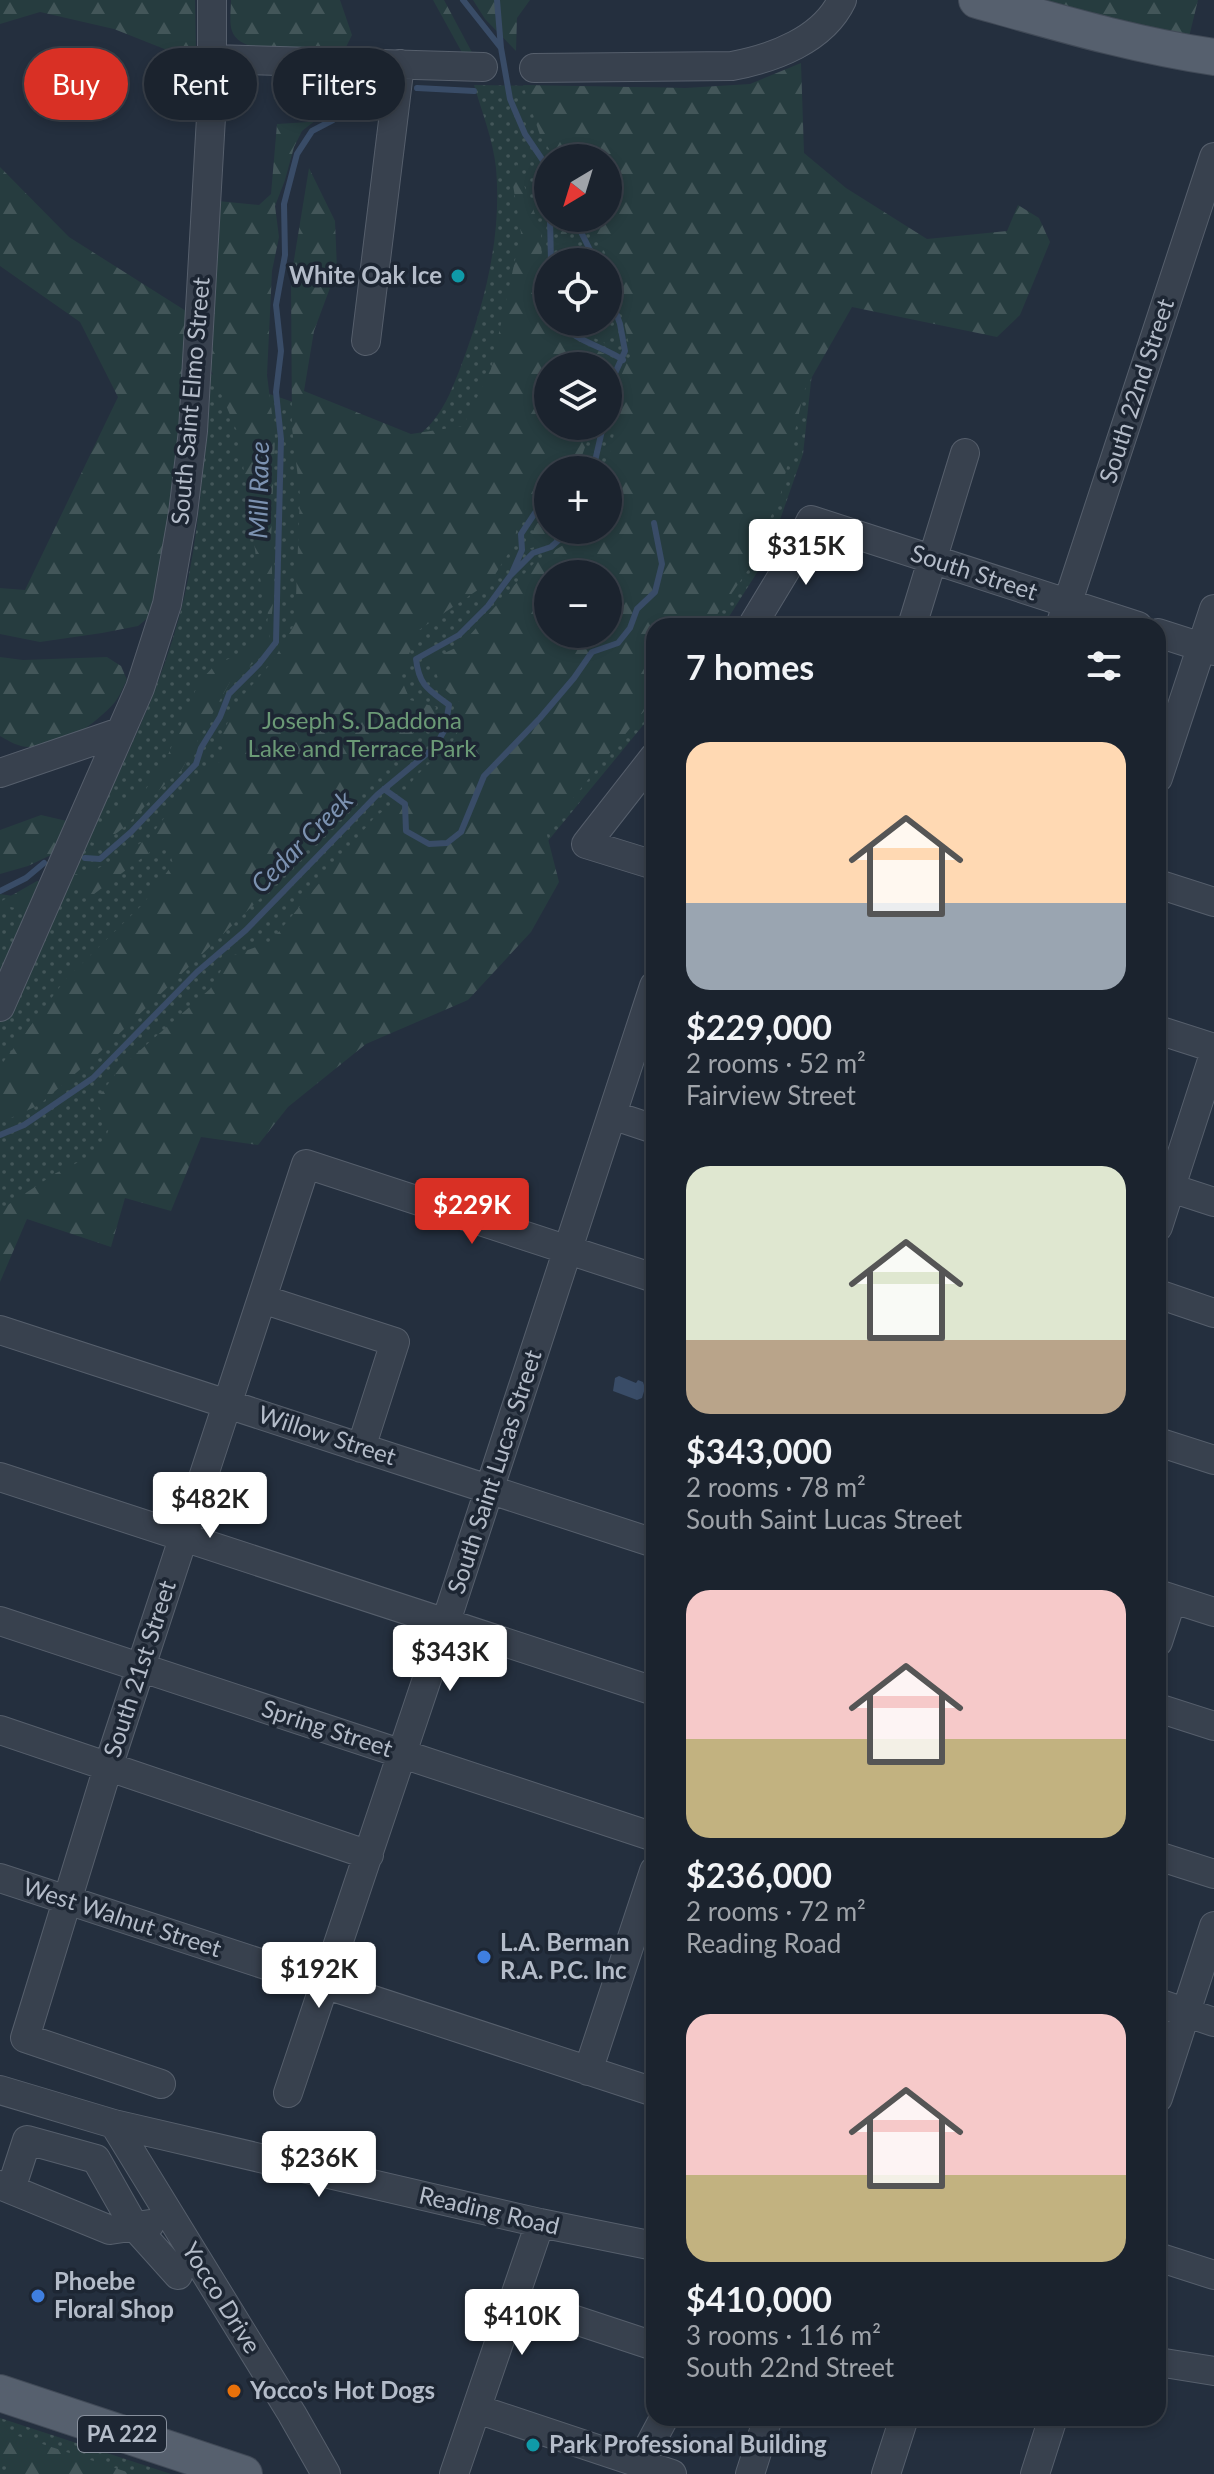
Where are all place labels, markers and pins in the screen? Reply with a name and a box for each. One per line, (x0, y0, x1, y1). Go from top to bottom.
place label: White Oak Ice (289, 260, 442, 289)
marker: White Oak Ice (449, 267, 467, 285)
pin: $315K (750, 519, 862, 587)
pin: $229K (416, 1178, 528, 1246)
pin: $482K (154, 1472, 266, 1540)
pin: $343K (394, 1625, 506, 1693)
place label: L.A. Berman R.A. P.C. Inc (500, 1927, 630, 1984)
pin: $192K (263, 1942, 375, 2010)
marker: L.A. Berman R.A. P.C. Inc (475, 1948, 493, 1966)
pin: $236K (263, 2131, 375, 2199)
place label: Phoebe Floral Shop (54, 2266, 174, 2323)
marker: Phoebe Floral Shop (29, 2287, 47, 2305)
pin: $410K (466, 2289, 578, 2357)
place label: Yocco's Hot Dogs (249, 2375, 435, 2404)
marker: Yocco's Hot Dogs (225, 2382, 243, 2400)
place label: Park Professional Building (549, 2429, 827, 2458)
marker: Park Professional Building (524, 2436, 542, 2454)

